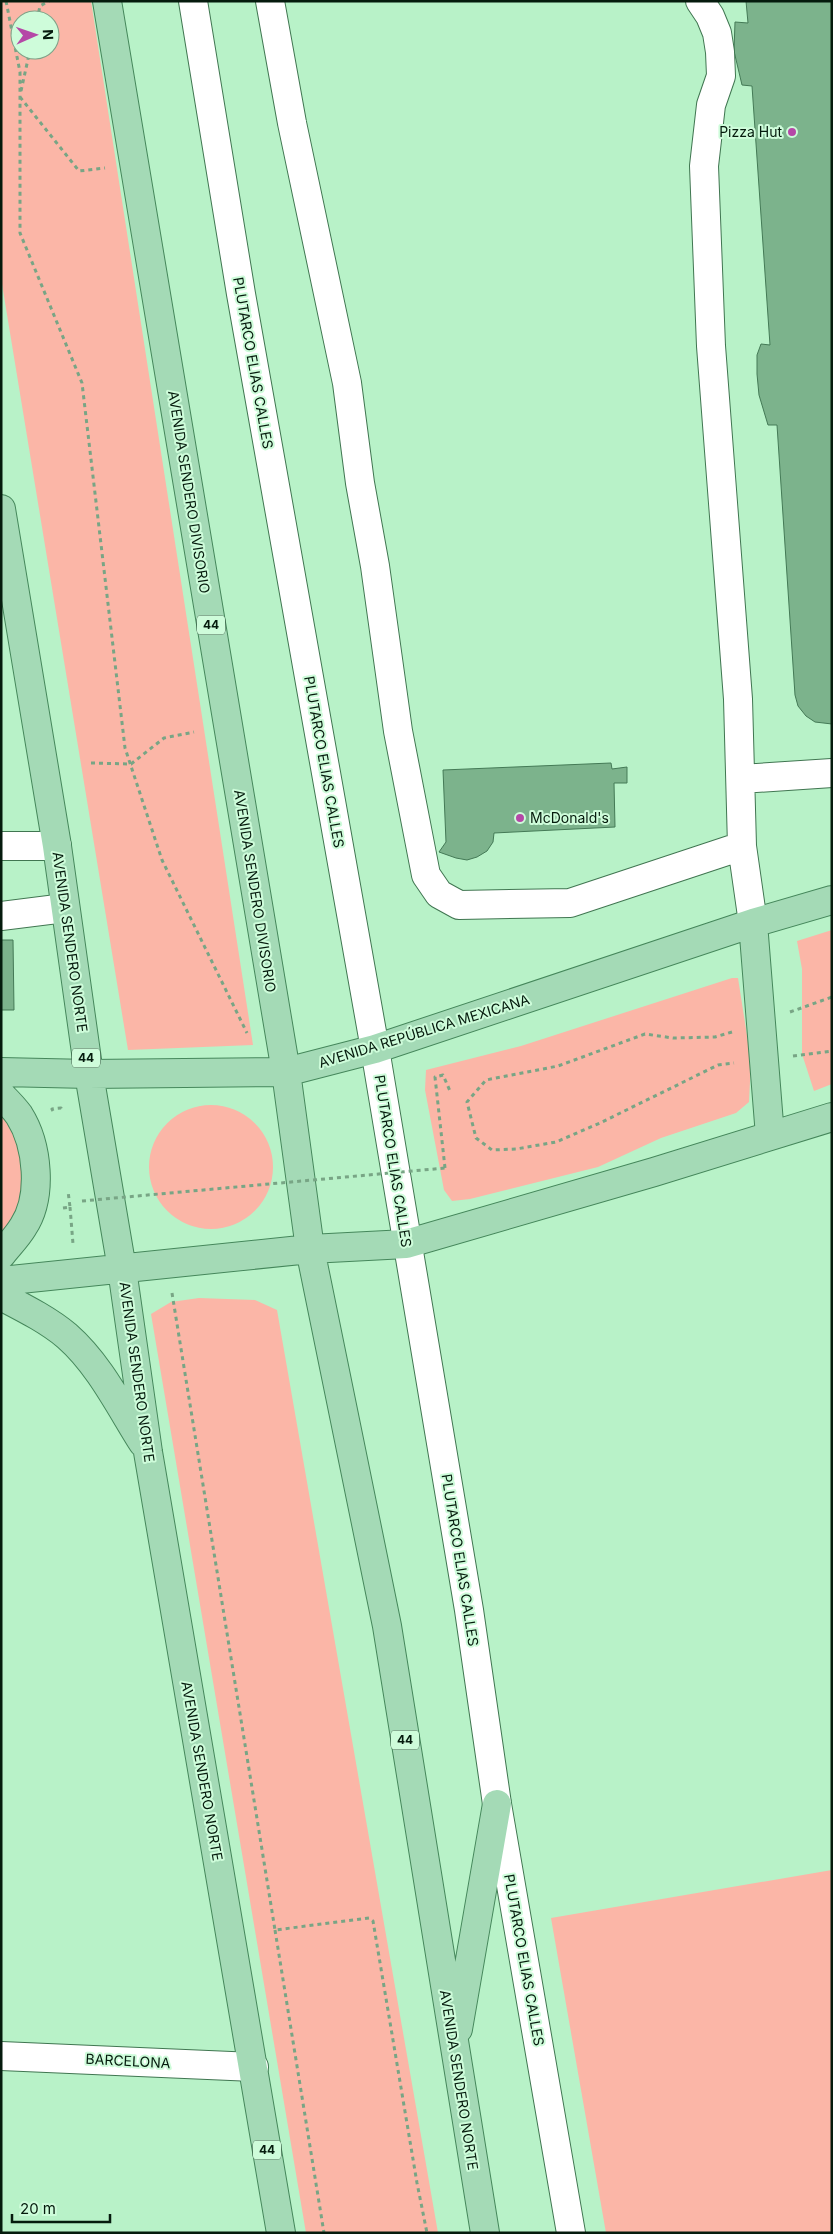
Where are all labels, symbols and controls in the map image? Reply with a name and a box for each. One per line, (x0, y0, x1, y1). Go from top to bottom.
north arrow (10, 10, 60, 60)
text: N (40, 29, 57, 40)
place label: Pizza Hut (719, 123, 782, 140)
marker: Pizza Hut (786, 126, 798, 138)
street label: PLUTARCO ELIAS CALLES (230, 276, 277, 450)
street label: AVENIDA SENDERO DIVISORIO (165, 389, 214, 594)
road number: 44 (197, 616, 225, 634)
street label: PLUTARCO ELIAS CALLES (301, 675, 348, 849)
street label: AVENIDA SENDERO DIVISORIO (231, 788, 280, 993)
place label: McDonald's (530, 809, 609, 826)
marker: McDonald's (514, 812, 526, 824)
street label: AVENIDA SENDERO NORTE (49, 851, 92, 1033)
street label: AVENIDA REPÚBLICA MEXICANA (316, 990, 532, 1071)
road number: 44 (72, 1048, 100, 1068)
street label: PLUTARCO ELIAS CALLES (371, 1074, 416, 1248)
street label: AVENIDA SENDERO NORTE (116, 1281, 159, 1463)
street label: PLUTARCO ELIAS CALLES (438, 1473, 483, 1647)
street label: AVENIDA SENDERO NORTE (178, 1680, 227, 1862)
road number: 44 (391, 1730, 419, 1750)
street label: PLUTARCO ELIAS CALLES (501, 1873, 548, 2047)
street label: AVENIDA SENDERO NORTE (437, 1989, 482, 2171)
street label: BARCELONA (85, 2050, 171, 2071)
road number: 44 (253, 2140, 281, 2160)
scale bar (12, 2192, 110, 2224)
text: 20 m (20, 2199, 56, 2218)

